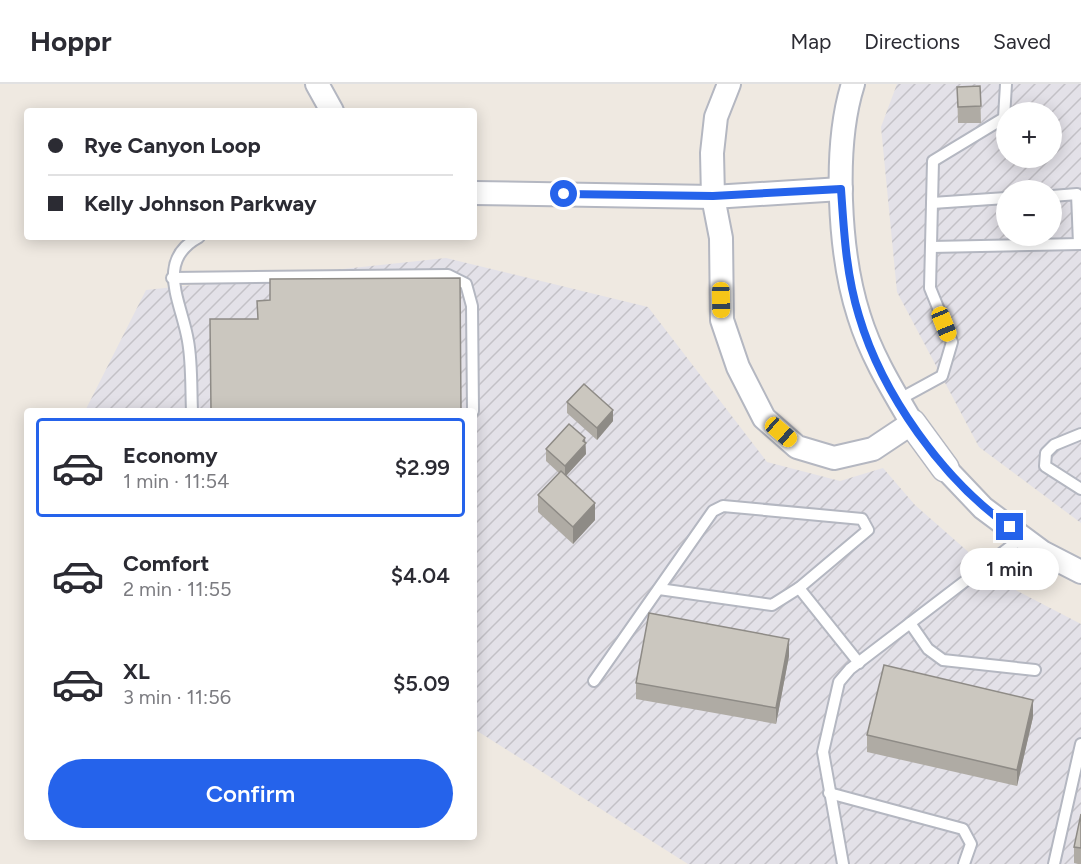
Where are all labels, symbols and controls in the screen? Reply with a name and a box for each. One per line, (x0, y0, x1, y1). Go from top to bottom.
text: Hoppr (30, 24, 112, 58)
text: Map (790, 29, 831, 54)
text: Directions (864, 29, 960, 54)
text: Saved (993, 29, 1051, 54)
map controls (996, 102, 1062, 246)
button: + (996, 102, 1062, 168)
text: Rye Canyon Loop (84, 132, 261, 159)
route start (550, 180, 577, 207)
button: − (996, 180, 1062, 246)
text: Kelly Johnson Parkway (84, 190, 317, 217)
car (712, 282, 730, 318)
car (929, 304, 959, 344)
car (762, 413, 800, 451)
icon: car (51, 441, 105, 495)
text: Economy (123, 442, 218, 469)
text: $2.99 (395, 454, 450, 481)
text: 1 min · 11:54 (123, 469, 229, 493)
route end (996, 513, 1023, 540)
callout: 1 min (960, 548, 1060, 590)
icon: car (51, 549, 105, 603)
text: Comfort (123, 550, 209, 577)
text: 1 min (986, 557, 1033, 581)
text: $4.04 (391, 562, 450, 589)
text: 2 min · 11:55 (123, 577, 231, 601)
icon: car (51, 657, 105, 711)
text: XL (123, 658, 150, 685)
text: $5.09 (393, 670, 450, 697)
text: 3 min · 11:56 (123, 685, 231, 709)
button: Confirm (48, 759, 453, 828)

